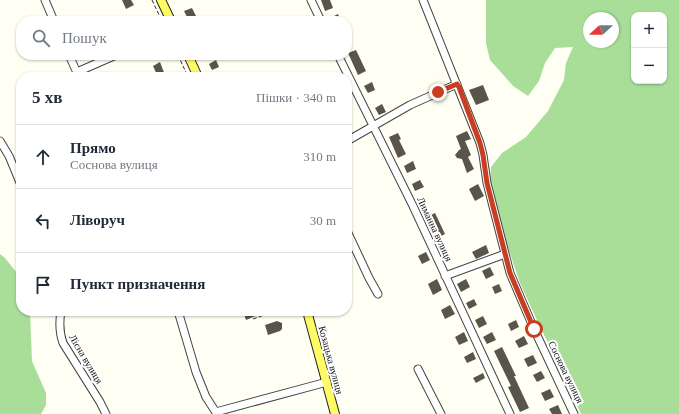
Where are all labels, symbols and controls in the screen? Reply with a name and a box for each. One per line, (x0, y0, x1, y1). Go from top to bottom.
north arrow (583, 12, 619, 48)
map controls (631, 12, 667, 84)
button: + (631, 12, 667, 48)
search box (16, 16, 352, 60)
icon: search (30, 27, 52, 49)
text: Пошук (62, 30, 107, 46)
button: − (631, 48, 667, 84)
route end (429, 83, 447, 101)
text: 5 хв (32, 88, 62, 107)
text: Пішки · 340 m (256, 90, 336, 105)
text: Прямо (70, 140, 116, 156)
icon: ahead (32, 146, 54, 168)
text: 310 m (303, 149, 336, 164)
text: Соснова вулиця (70, 157, 158, 172)
street label: Лиманна вулиця (415, 195, 455, 263)
icon: left (32, 210, 54, 232)
text: Ліворуч (70, 212, 125, 228)
text: 30 m (310, 213, 336, 228)
icon: arrive (32, 274, 54, 296)
text: Пункт призначення (70, 276, 205, 292)
route start (525, 320, 543, 338)
street label: Козацька вулиця (317, 325, 346, 396)
street label: Лісна вулиця (67, 332, 105, 386)
street label: Соснова вулиця (546, 339, 586, 405)

